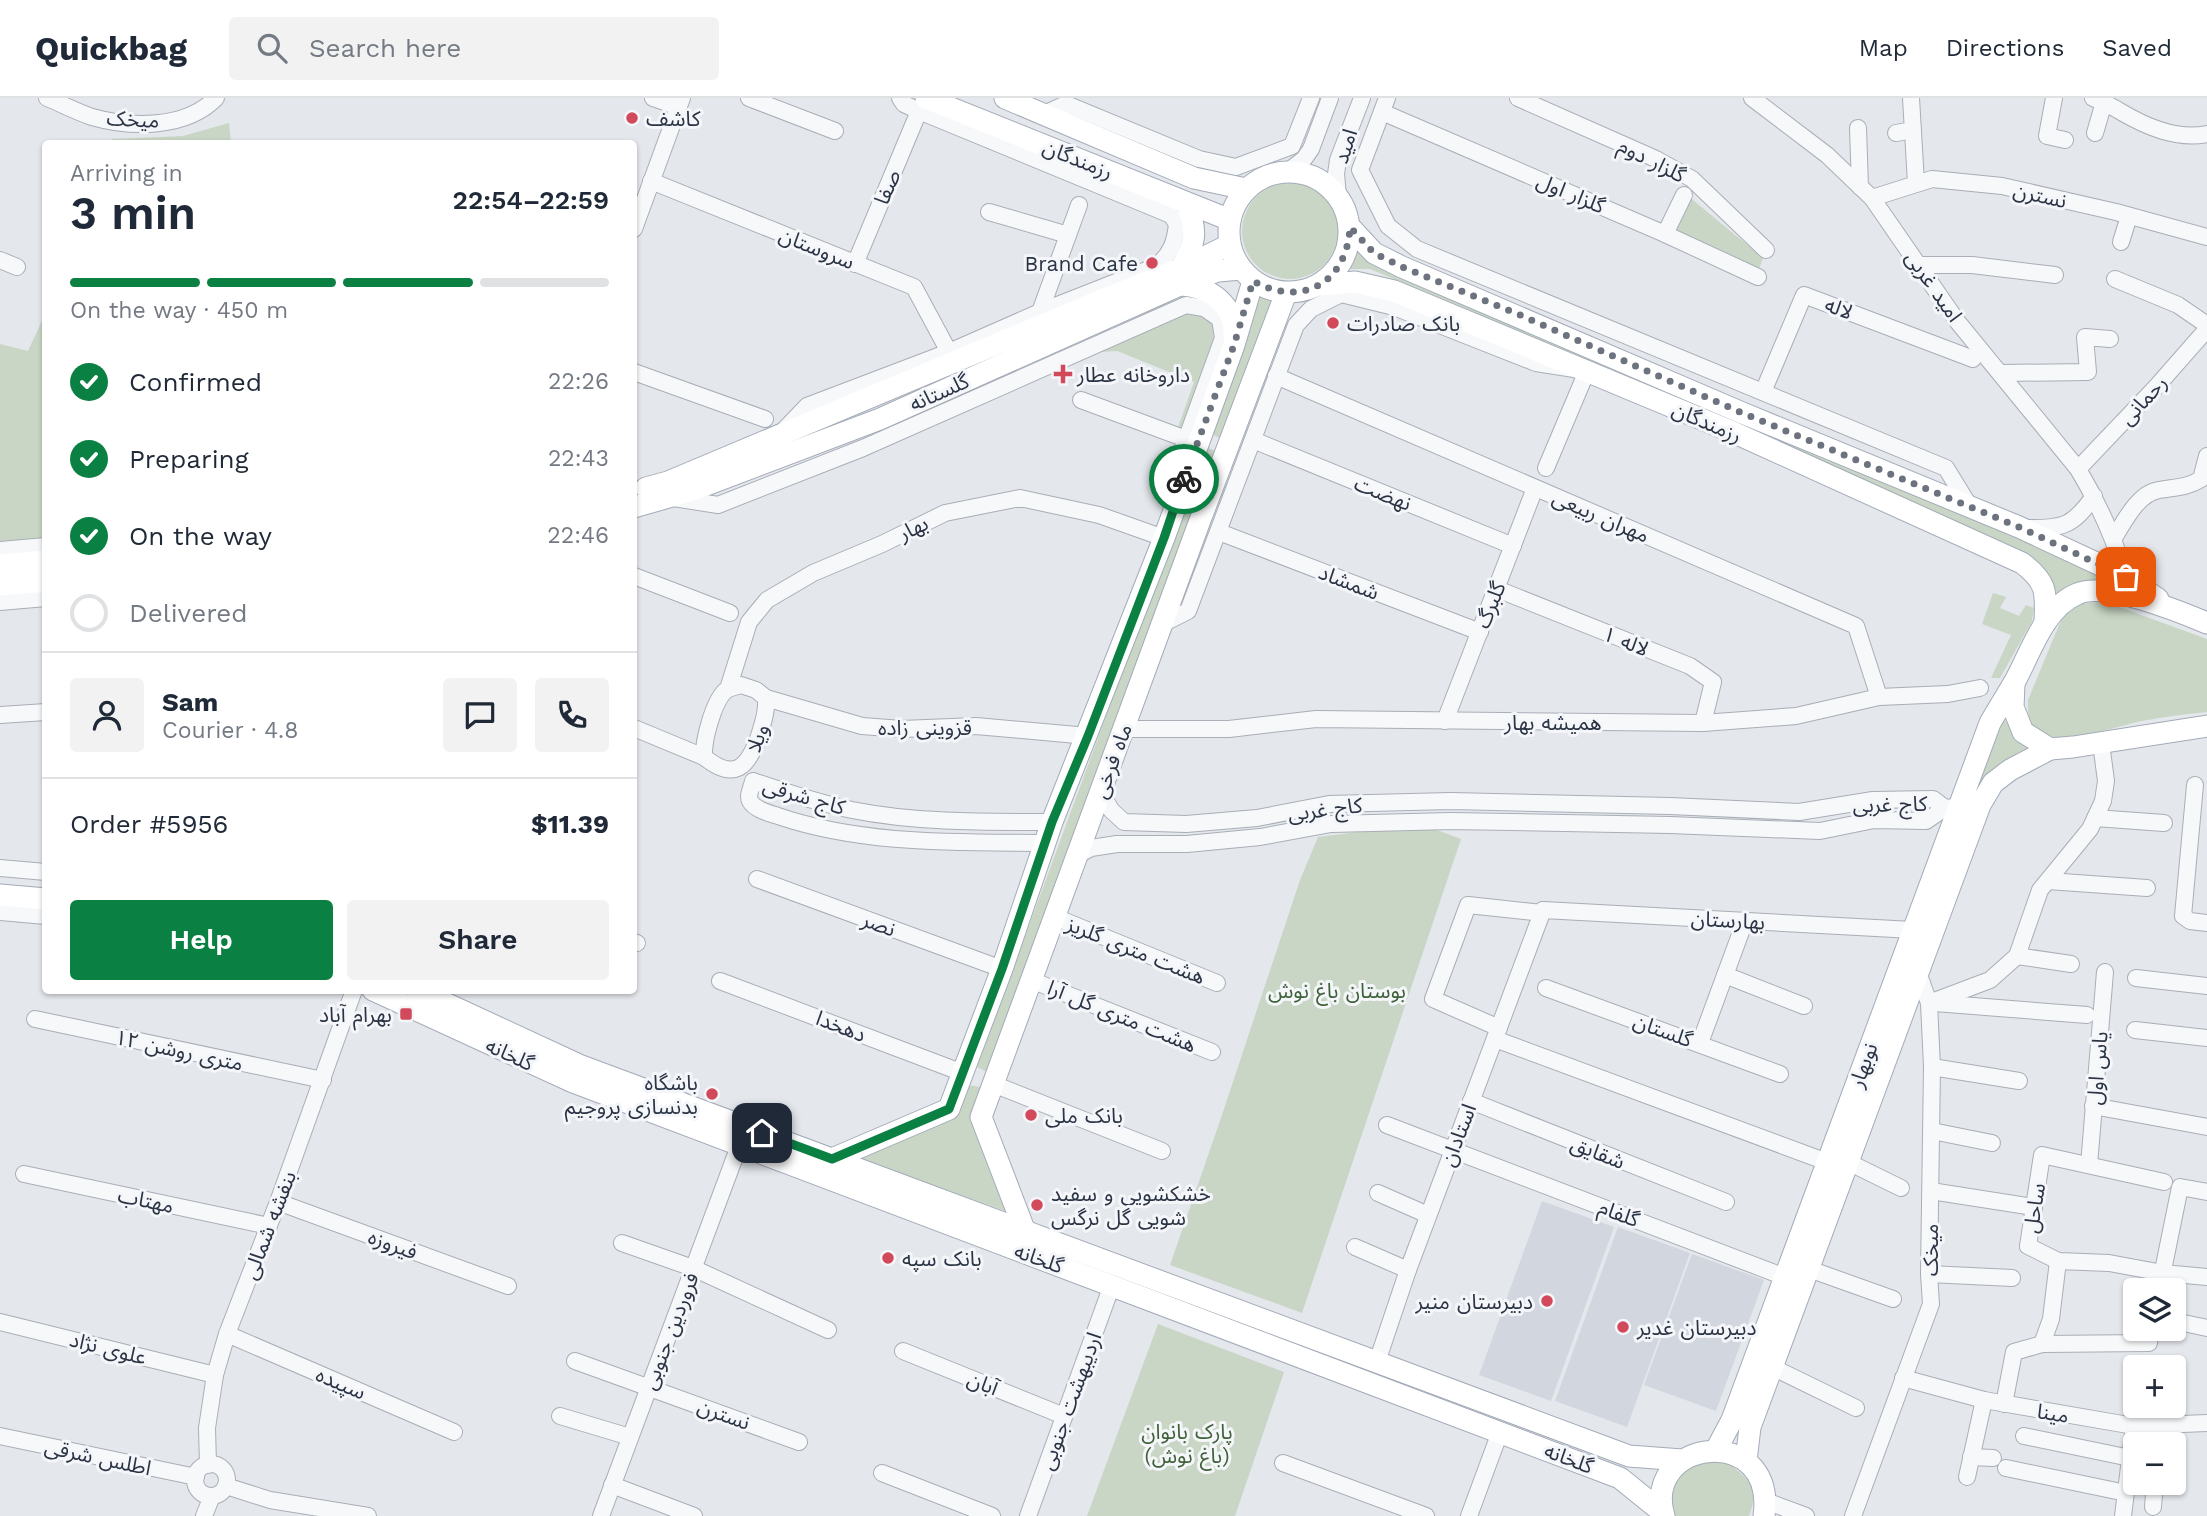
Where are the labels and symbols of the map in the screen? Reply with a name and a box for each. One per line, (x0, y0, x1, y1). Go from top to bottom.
street label: میخک (106, 105, 160, 133)
place label: کاشف (646, 106, 701, 131)
marker: کاشف (624, 110, 640, 126)
street label: امید (1328, 125, 1362, 167)
street label: گلزار دوم (1612, 132, 1690, 191)
street label: رزمندگان (1039, 134, 1117, 184)
street label: صفا (869, 166, 905, 208)
street label: گلزار اول (1533, 168, 1609, 219)
street label: نسترن (2011, 177, 2069, 213)
street label: سروستان (776, 222, 858, 274)
street label: امید غربی (1900, 245, 1968, 327)
place label: Brand Cafe (1025, 251, 1138, 276)
marker: Brand Cafe (1144, 255, 1160, 271)
street label: لاله (1822, 291, 1856, 325)
place label: بانک صادرات (1347, 311, 1460, 336)
marker: بانک صادرات (1325, 315, 1341, 331)
place label: داروخانه عطار (1076, 362, 1190, 387)
marker: داروخانه عطار (1055, 366, 1071, 382)
street label: گلستانه (905, 368, 973, 416)
street label: رحمانی (2114, 370, 2172, 430)
street label: رزمندگان (1668, 396, 1746, 448)
courier (1149, 444, 1219, 514)
street label: نهضت (1351, 470, 1415, 516)
street label: مهران ربیعی (1549, 484, 1653, 548)
street label: بهار (893, 510, 932, 546)
pin (2096, 547, 2156, 607)
street label: شمشاد (1315, 559, 1383, 605)
street label: گلبرگ (1469, 578, 1511, 632)
street label: لاله ۱ (1599, 621, 1653, 661)
street label: همیشه بهار (1503, 710, 1602, 735)
street label: قزوینی زاده (878, 715, 972, 740)
street label: ویلا (740, 720, 774, 756)
street label: ماه فرخی (1087, 720, 1137, 802)
street label: کاج شرقی (759, 772, 848, 823)
street label: کاج غربی (1852, 791, 1928, 820)
street label: کاج غربی (1286, 792, 1364, 829)
street label: نصر (858, 906, 899, 942)
street label: بهارستان (1690, 906, 1766, 934)
street label: هشت متری گلریز (1062, 910, 1209, 989)
street label: هشت متری گل آرا (1044, 975, 1200, 1057)
park label: بوستان باغ نوش (1268, 978, 1406, 1006)
place label: بهرام آباد (319, 1002, 392, 1031)
street label: دهخدا (812, 1005, 870, 1047)
marker: بهرام آباد (398, 1006, 414, 1022)
street label: گلستان (1630, 1008, 1696, 1052)
street label: ۱۲ متری روشن (113, 1024, 245, 1076)
street label: یاس اول (2081, 1030, 2113, 1106)
street label: گلخانه (482, 1032, 538, 1076)
street label: نوبهار (1843, 1039, 1883, 1092)
place label: باشگاه بدنسازی پروجیم (565, 1070, 698, 1122)
marker: باشگاه بدنسازی پروجیم (704, 1086, 720, 1102)
street label: استادان (1435, 1100, 1481, 1170)
pin (732, 1103, 792, 1163)
place label: بانک ملی (1045, 1103, 1123, 1128)
marker: بانک ملی (1023, 1107, 1039, 1123)
street label: شقایق (1567, 1130, 1629, 1175)
street label: بنفشه شمالی (237, 1167, 301, 1283)
place label: خشکشویی و سفید شویی گل نرگس (1051, 1181, 1211, 1230)
street label: ساحل (2018, 1181, 2050, 1235)
street label: مهتاب (116, 1182, 176, 1218)
street label: گلفام (1594, 1194, 1643, 1236)
marker: خشکشویی و سفید شویی گل نرگس (1029, 1197, 1045, 1213)
street label: فیروزه (365, 1224, 421, 1264)
street label: میخک (1918, 1224, 1943, 1276)
street label: گلخانه (1011, 1238, 1067, 1278)
place label: بانک سپه (902, 1246, 982, 1272)
marker: بانک سپه (880, 1250, 896, 1266)
street label: فروردین جنوبی (636, 1269, 704, 1393)
place label: دبیرستان منیر (1414, 1289, 1533, 1314)
marker: دبیرستان منیر (1539, 1293, 1555, 1309)
place label: دبیرستان غدیر (1636, 1315, 1756, 1340)
marker: دبیرستان غدیر (1615, 1319, 1631, 1335)
street label: علوی نژاد (67, 1326, 149, 1370)
street label: اردیبهشت جنوبی (1033, 1329, 1107, 1473)
street label: سپیده (312, 1361, 370, 1406)
street label: آبان (964, 1366, 1003, 1401)
street label: نسترن (694, 1393, 754, 1435)
street label: مینا (2035, 1398, 2071, 1428)
park label: پارک بانوان (باغ نوش) (1141, 1419, 1233, 1471)
street label: اطلس شرقی (42, 1434, 154, 1480)
street label: گلخانه (1541, 1437, 1597, 1479)

